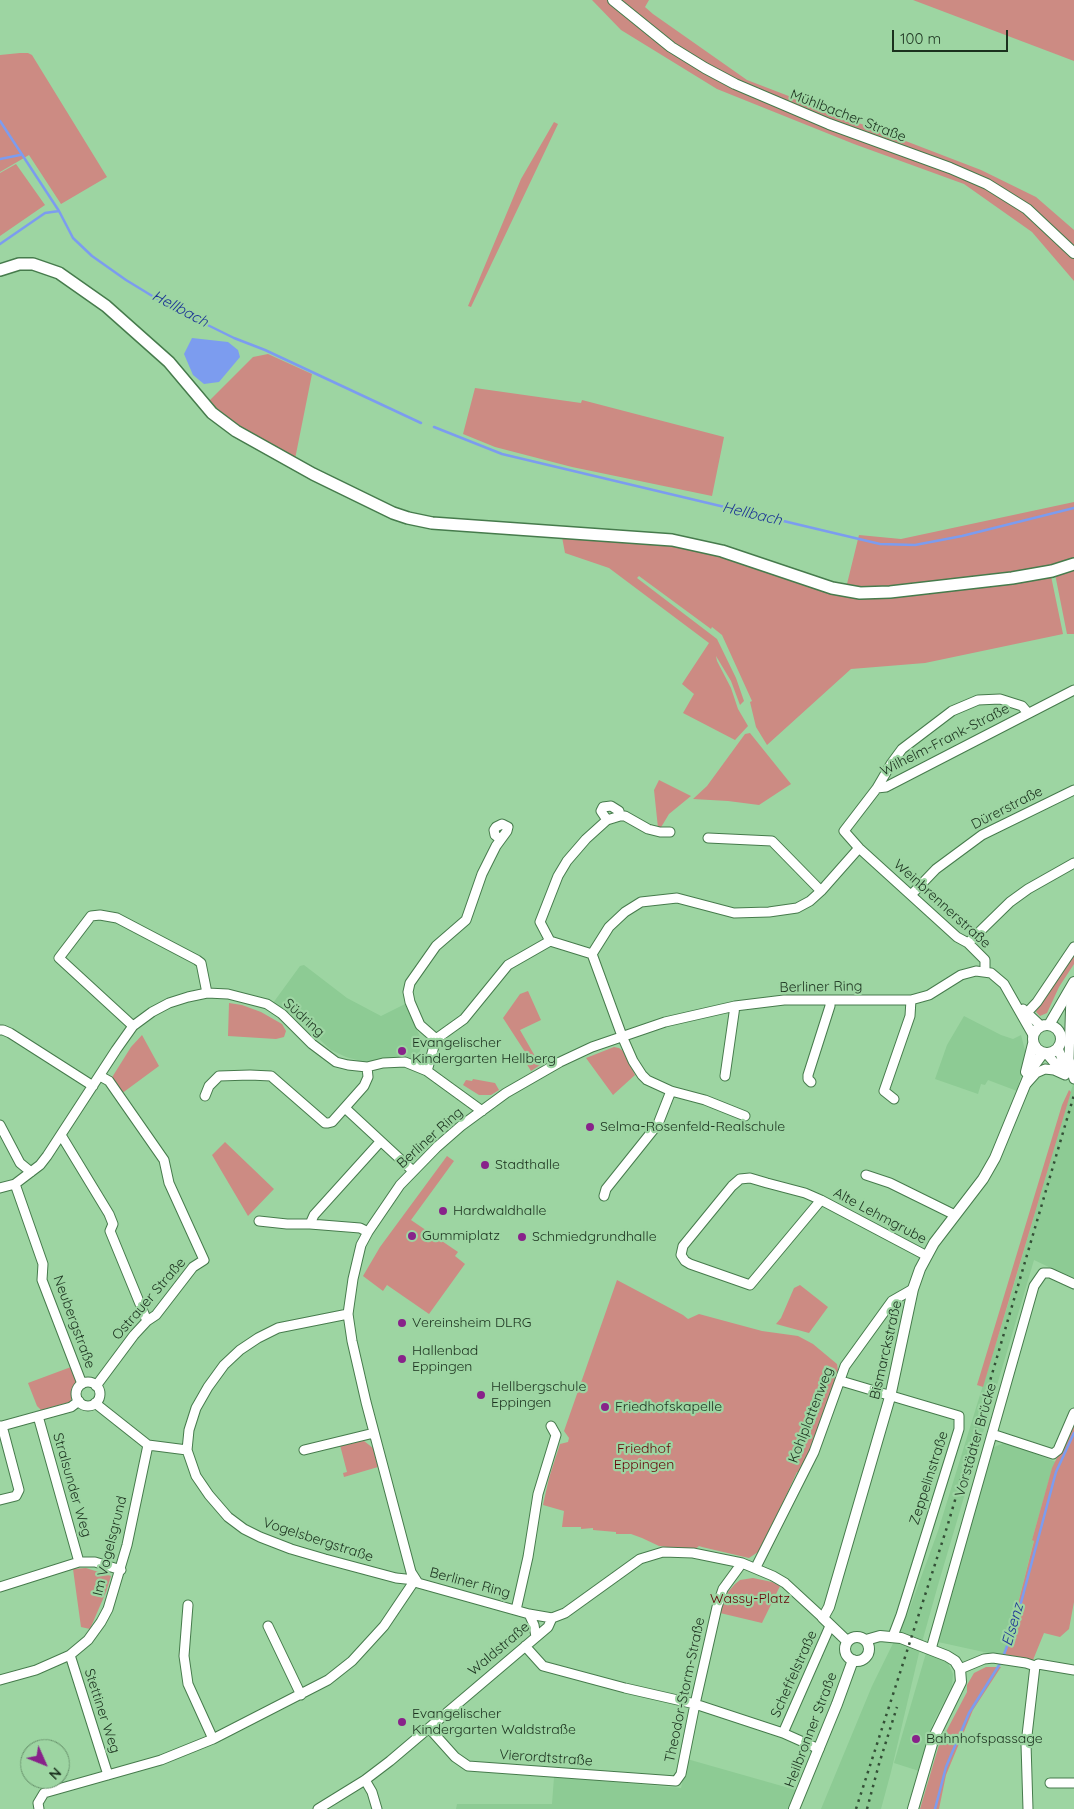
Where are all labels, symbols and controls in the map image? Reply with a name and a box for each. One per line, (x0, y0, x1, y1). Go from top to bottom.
scale bar (894, 20, 1010, 52)
text: 100 m (900, 29, 941, 48)
street label: Mühlbacher Straße (788, 86, 908, 146)
water label: Hellbach (149, 287, 211, 331)
water label: Hellbach (720, 498, 784, 530)
street label: Wilhelm-Frank-Straße (878, 700, 1012, 780)
street label: Dürerstraße (969, 783, 1045, 833)
street label: Weinbrennerstraße (890, 856, 994, 952)
street label: Berliner Ring (779, 978, 863, 996)
street label: Südring (280, 995, 328, 1041)
place label: Evangelischer Kindergarten Hellberg (412, 1035, 556, 1068)
marker: Evangelischer Kindergarten Hellberg (396, 1045, 408, 1057)
street label: Berliner Ring (394, 1104, 466, 1172)
place label: Selma-Rosenfeld-Realschule (600, 1119, 785, 1135)
marker: Selma-Rosenfeld-Realschule (584, 1121, 596, 1133)
place label: Stadthalle (495, 1157, 560, 1173)
marker: Stadthalle (479, 1159, 491, 1171)
street label: Alte Lehmgrube (830, 1184, 930, 1248)
place label: Hardwaldhalle (453, 1203, 546, 1219)
marker: Hardwaldhalle (437, 1205, 449, 1217)
place label: Gummiplatz (422, 1228, 500, 1244)
place label: Schmiedgrundhalle (532, 1229, 657, 1245)
marker: Gummiplatz (406, 1230, 418, 1242)
marker: Schmiedgrundhalle (516, 1231, 528, 1243)
street label: Ostrauer Straße (109, 1254, 189, 1344)
street label: Neubergstraße (49, 1273, 99, 1371)
street label: Bismarckstraße (866, 1299, 906, 1401)
place label: Vereinsheim DLRG (412, 1315, 531, 1331)
marker: Vereinsheim DLRG (396, 1317, 408, 1329)
place label: Hallenbad Eppingen (412, 1343, 478, 1375)
marker: Hallenbad Eppingen (396, 1353, 408, 1365)
street label: Kohlplattenweg (785, 1365, 837, 1465)
place label: Hellbergschule Eppingen (491, 1379, 586, 1411)
street label: Vorstädter Brücke (952, 1381, 1000, 1499)
marker: Hellbergschule Eppingen (475, 1389, 487, 1401)
place label: Friedhofskapelle (615, 1399, 722, 1415)
marker: Friedhofskapelle (599, 1401, 611, 1413)
street label: Zeppelinstraße (906, 1429, 952, 1527)
street label: Stralsunder Weg (49, 1431, 95, 1539)
park label: Friedhof Eppingen (614, 1441, 674, 1474)
street label: Im Vogelsgrund (89, 1494, 131, 1598)
street label: Vogelsbergstraße (261, 1514, 375, 1566)
street label: Berliner Ring (428, 1564, 512, 1602)
park label: Wassy-Platz (710, 1591, 790, 1607)
water label: Elsenz (998, 1602, 1028, 1648)
street label: Theodor-Storm-Straße (661, 1616, 709, 1764)
street label: Waldstraße (465, 1619, 533, 1679)
street label: Scheffelstraße (767, 1628, 821, 1720)
street label: Stettiner Weg (80, 1667, 124, 1755)
street label: Heilbronner Straße (781, 1670, 841, 1790)
place label: Evangelischer Kindergarten Waldstraße (412, 1706, 576, 1738)
marker: Evangelischer Kindergarten Waldstraße (396, 1716, 408, 1728)
place label: Bahnhofspassage (926, 1731, 1043, 1747)
marker: Bahnhofspassage (910, 1733, 922, 1745)
north arrow (20, 1739, 70, 1789)
street label: Vierordtstraße (499, 1746, 593, 1770)
text: N (45, 1764, 65, 1784)

